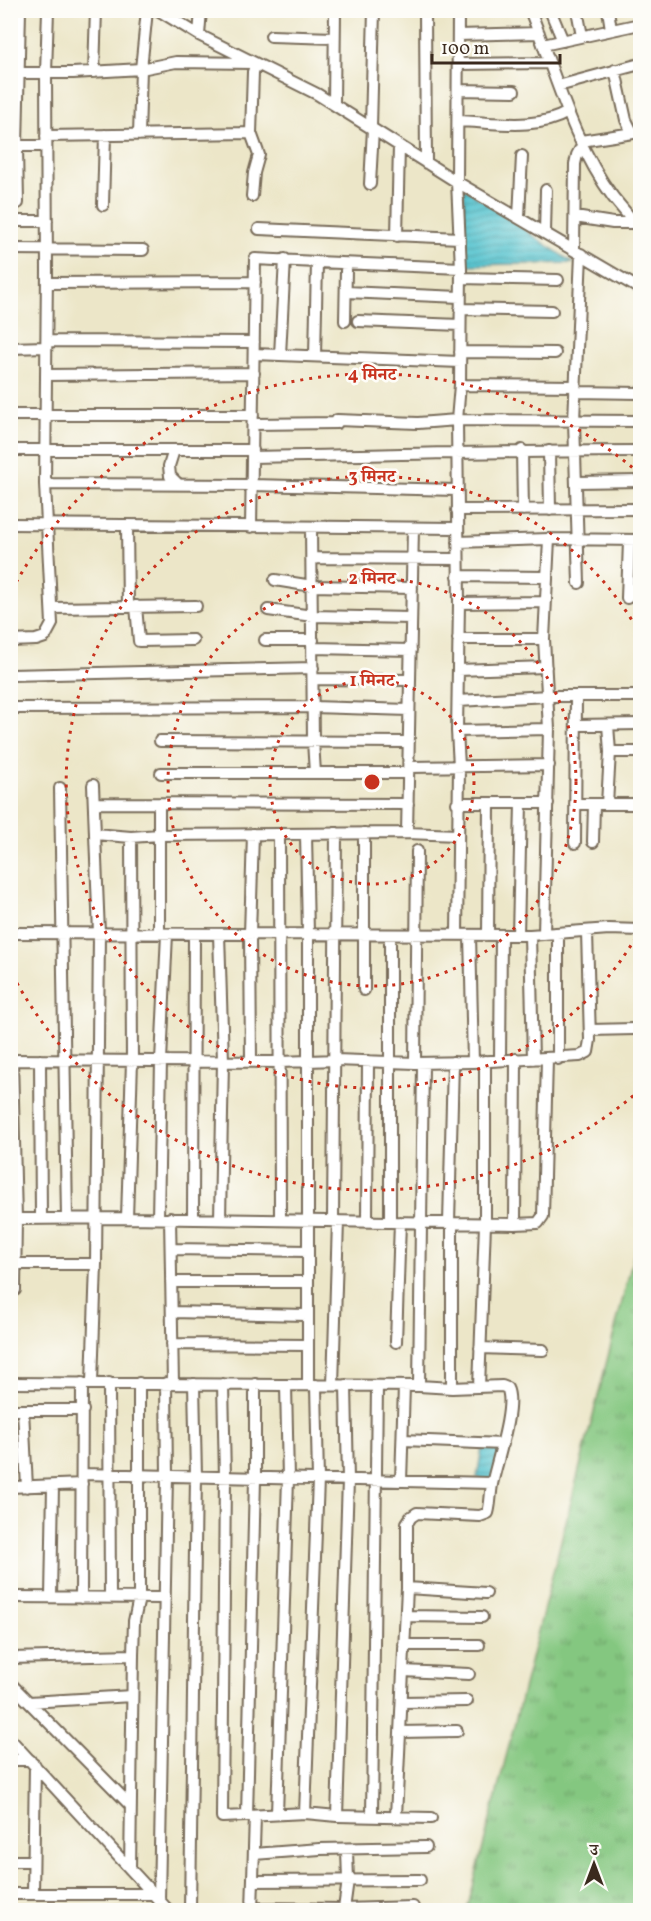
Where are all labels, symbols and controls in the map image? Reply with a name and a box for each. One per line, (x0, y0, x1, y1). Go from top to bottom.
scale bar (432, 27, 560, 65)
text: 100 m (441, 37, 490, 62)
text: 4 मिनट (348, 363, 398, 388)
text: 3 मिनट (349, 465, 397, 490)
text: 2 मिनट (348, 567, 397, 592)
text: 1 मिनट (350, 669, 396, 694)
centre of rings (362, 772, 382, 792)
north arrow (564, 1834, 624, 1894)
text: उ (589, 1840, 600, 1862)

